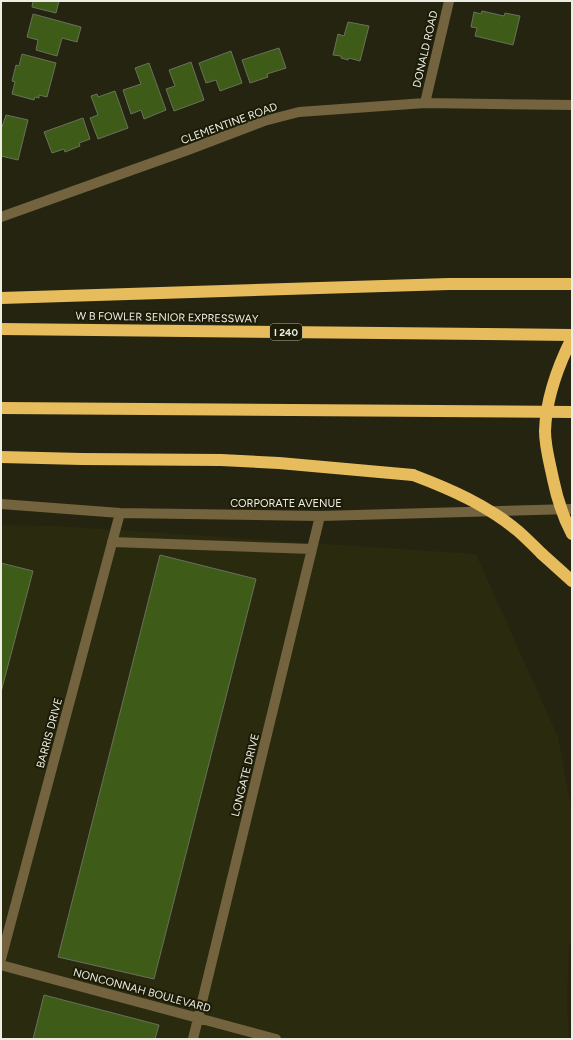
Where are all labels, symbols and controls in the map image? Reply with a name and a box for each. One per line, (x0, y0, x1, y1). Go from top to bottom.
street label: DONALD ROAD (410, 9, 441, 89)
street label: CLEMENTINE ROAD (179, 100, 280, 147)
street label: W B FOWLER SENIOR EXPRESSWAY (75, 309, 259, 326)
road number: I 240 (270, 324, 302, 340)
street label: CORPORATE AVENUE (230, 497, 342, 510)
street label: BARRIS DRIVE (34, 697, 65, 770)
street label: LONGATE DRIVE (229, 732, 262, 818)
street label: NONCONNAH BOULEVARD (72, 966, 212, 1015)

